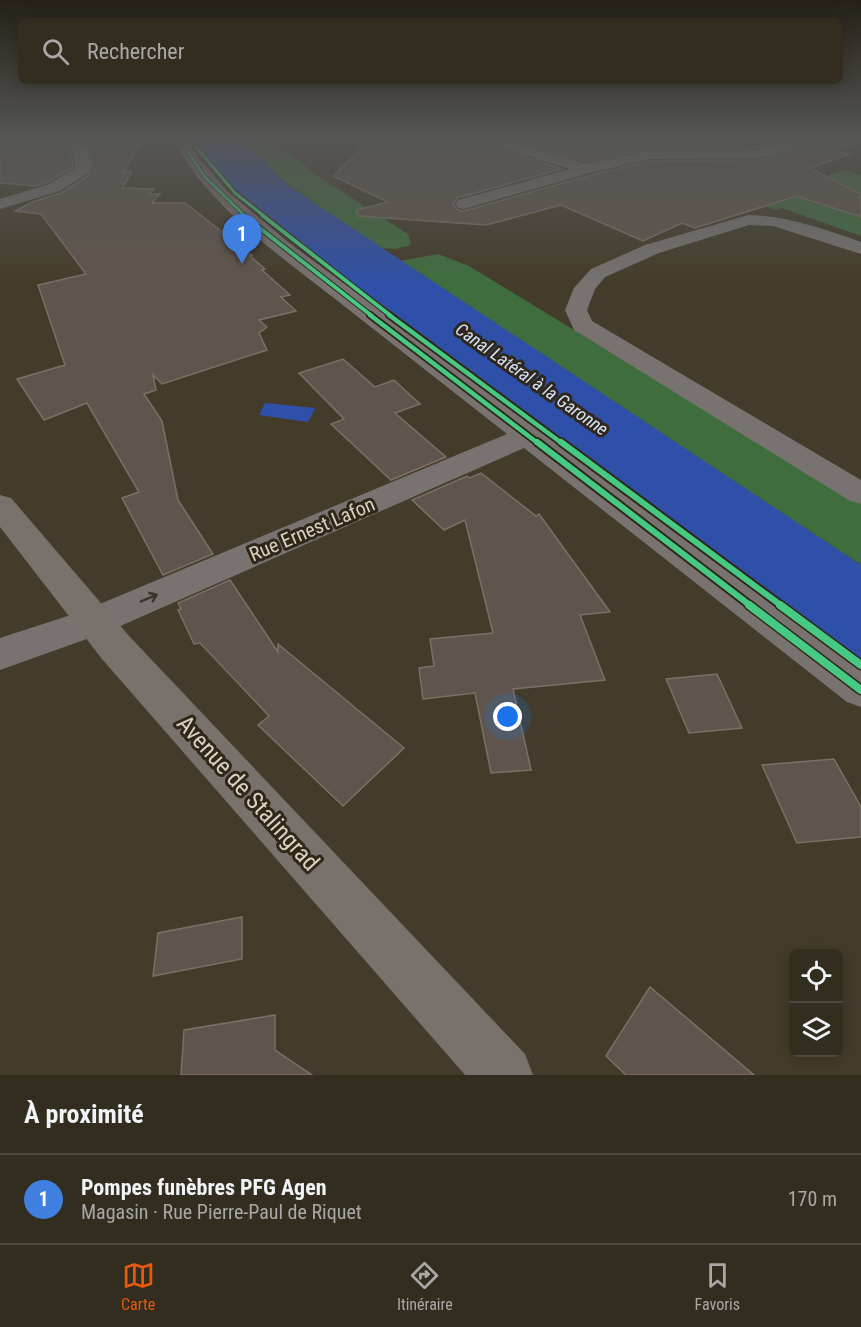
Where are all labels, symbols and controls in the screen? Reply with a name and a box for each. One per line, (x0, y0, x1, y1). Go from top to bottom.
search box (18, 18, 843, 84)
icon: search (39, 35, 72, 68)
text: Rechercher (87, 39, 184, 64)
pin: 1 (222, 214, 262, 264)
water label: Canal Latéral à la Garonne (452, 318, 612, 440)
street label: Rue Ernest Lafon (246, 492, 378, 566)
one-way arrow (140, 592, 158, 603)
your location (493, 702, 522, 731)
street label: Avenue de Stalingrad (171, 710, 325, 876)
map controls (789, 949, 843, 1057)
button: locate (789, 949, 843, 1003)
button: layers (789, 1003, 843, 1057)
text: À proximité (24, 1099, 144, 1129)
text: Pompes funèbres PFG Agen (81, 1175, 327, 1200)
text: 1 (38, 1187, 49, 1211)
text: 170 m (788, 1187, 837, 1211)
text: Magasin · Rue Pierre-Paul de Riquet (81, 1200, 362, 1224)
tab: Carte (121, 1259, 155, 1314)
tab: Itinéraire (397, 1259, 453, 1314)
tab: Favoris (695, 1259, 740, 1314)

